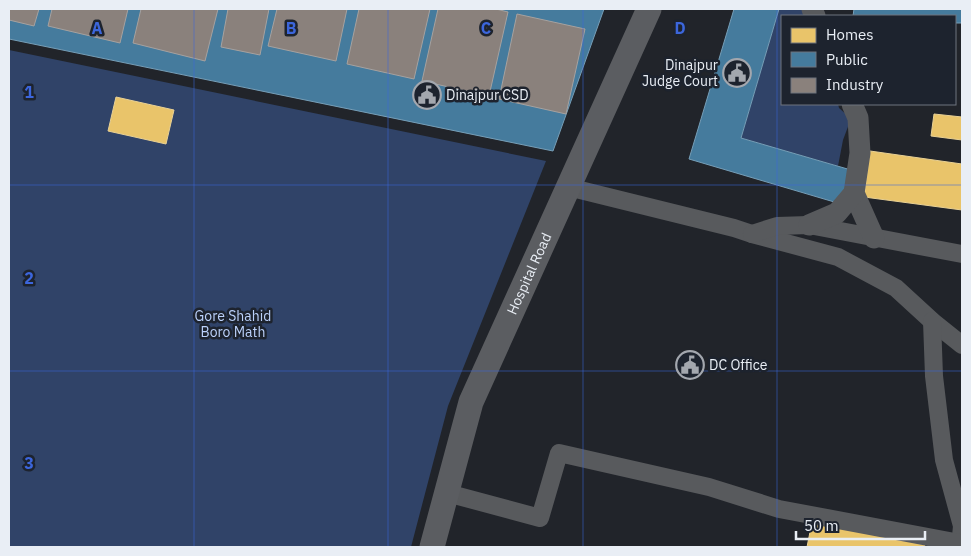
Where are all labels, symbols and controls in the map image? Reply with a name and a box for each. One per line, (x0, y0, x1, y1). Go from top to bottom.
legend (781, 15, 956, 105)
text: A (92, 18, 103, 38)
text: B (286, 18, 297, 38)
text: C (481, 18, 491, 38)
text: D (674, 18, 686, 38)
text: Homes (826, 25, 874, 44)
text: Public (826, 50, 868, 69)
place label: Dinajpur Judge Court (642, 56, 718, 90)
public building icon: Dinajpur Judge Court (722, 58, 752, 88)
text: Industry (826, 75, 884, 94)
public building icon: Dinajpur CSD (412, 80, 442, 110)
text: 1 (24, 82, 34, 102)
place label: Dinajpur CSD (446, 86, 529, 104)
street label: Hospital Road (503, 230, 555, 317)
text: 2 (24, 268, 34, 288)
park label: Gore Shahid Boro Math (195, 307, 271, 341)
public building icon: DC Office (675, 350, 705, 380)
place label: DC Office (709, 356, 768, 374)
text: 3 (24, 453, 34, 473)
scale bar (796, 508, 925, 540)
text: 50 m (804, 516, 839, 535)

